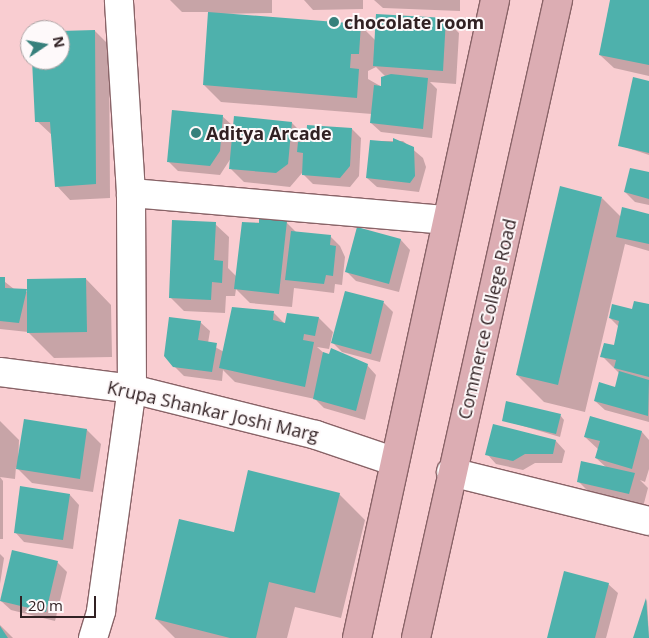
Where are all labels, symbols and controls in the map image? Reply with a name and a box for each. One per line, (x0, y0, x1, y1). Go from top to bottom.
place label: chocolate room (344, 11, 484, 33)
marker: chocolate room (328, 16, 340, 28)
north arrow (20, 20, 70, 70)
text: N (49, 34, 70, 50)
place label: Aditya Arcade (206, 122, 332, 144)
marker: Aditya Arcade (190, 127, 202, 139)
street label: Commerce College Road (453, 217, 521, 421)
street label: Krupa Shankar Joshi Marg (105, 376, 321, 446)
scale bar (22, 586, 99, 618)
text: 20 m (28, 595, 63, 615)

